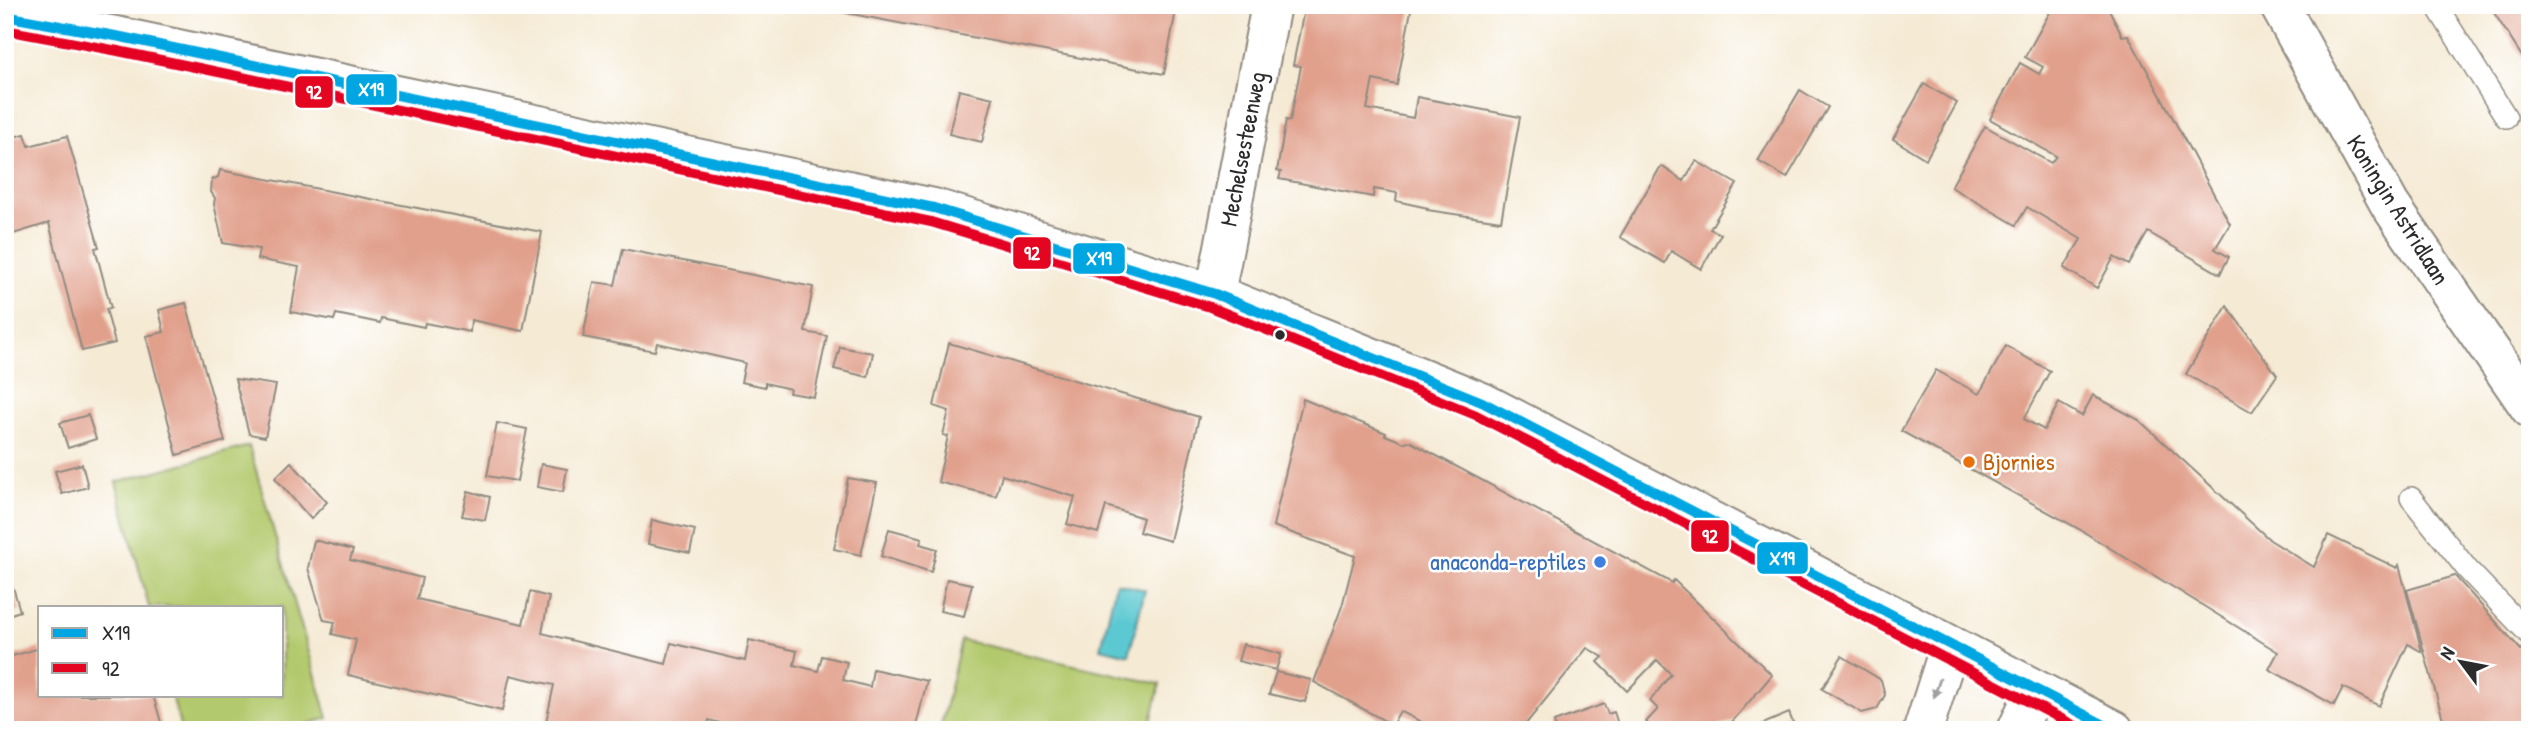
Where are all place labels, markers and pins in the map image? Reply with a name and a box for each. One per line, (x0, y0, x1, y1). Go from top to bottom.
unlabelled marker (1273, 328, 1287, 342)
place label: Bjornies (1983, 445, 2055, 477)
marker: Bjornies (1961, 454, 1977, 470)
place label: anaconda-reptiles (1430, 545, 1586, 577)
marker: anaconda-reptiles (1592, 554, 1608, 570)

